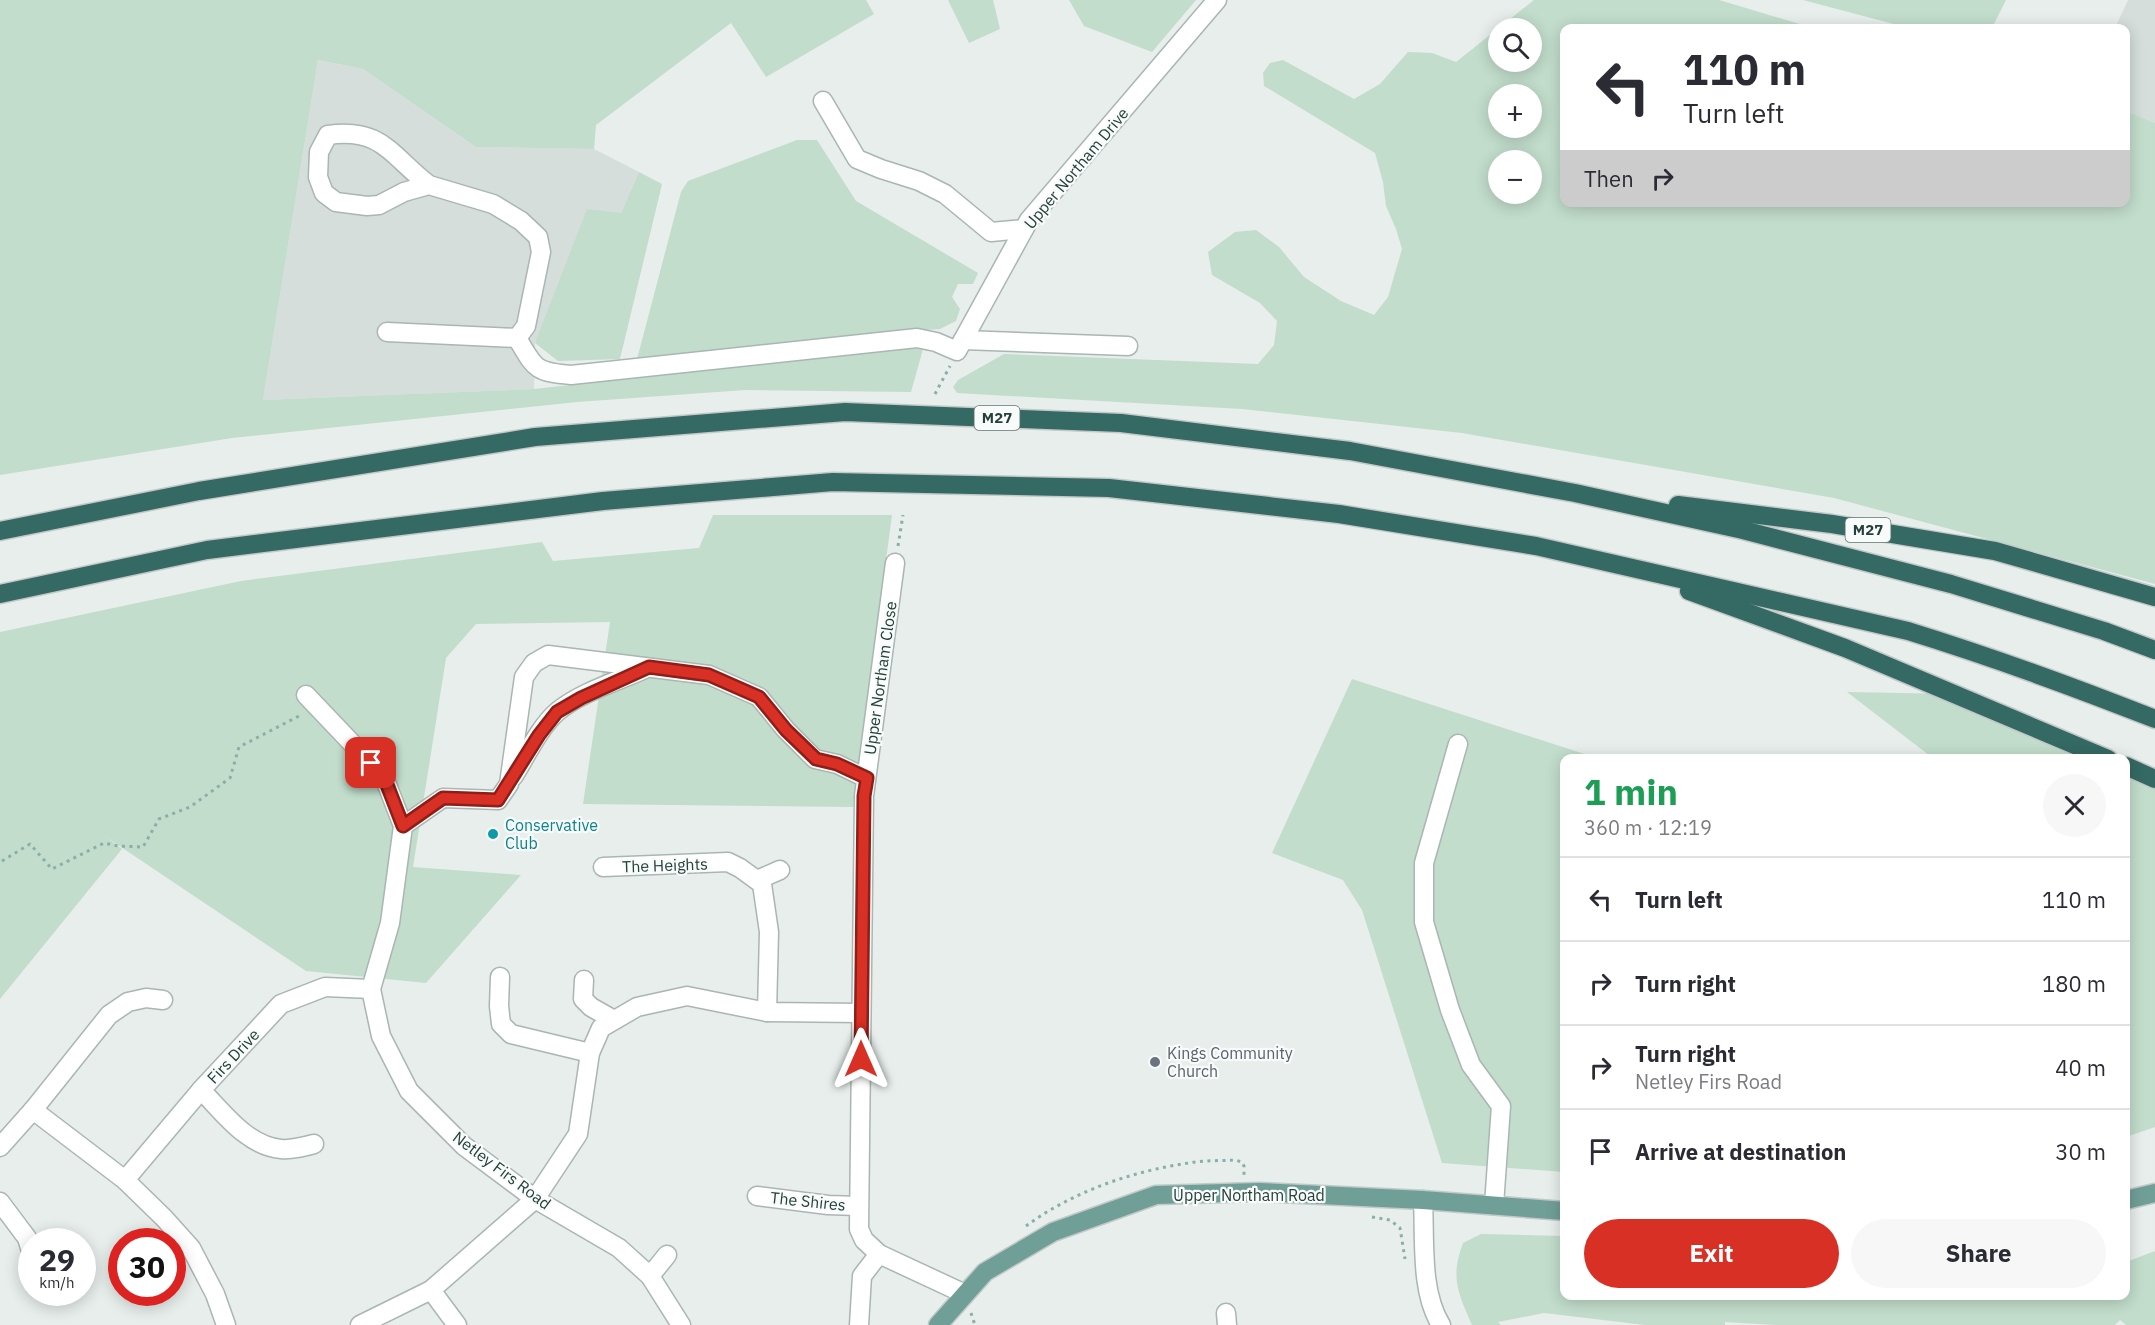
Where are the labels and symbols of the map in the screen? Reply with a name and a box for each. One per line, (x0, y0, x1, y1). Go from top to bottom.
street label: Upper Northam Drive (1019, 103, 1133, 233)
road number: M27 (974, 406, 1020, 430)
road number: M27 (1846, 518, 1890, 542)
street label: Upper Northam Close (859, 600, 901, 756)
pin (345, 737, 396, 788)
place label: Conservative Club (505, 815, 598, 853)
marker: Conservative Club (486, 827, 500, 841)
street label: The Heights (622, 854, 708, 876)
street label: Firs Drive (203, 1024, 263, 1088)
position arrow (829, 1027, 893, 1091)
place label: Kings Community Church (1167, 1043, 1293, 1081)
marker: Kings Community Church (1148, 1055, 1162, 1069)
street label: Netley Firs Road (449, 1127, 555, 1213)
street label: Upper Northam Road (1173, 1185, 1325, 1205)
street label: The Shires (769, 1187, 847, 1215)
speed limit sign: 30 (108, 1228, 186, 1306)

